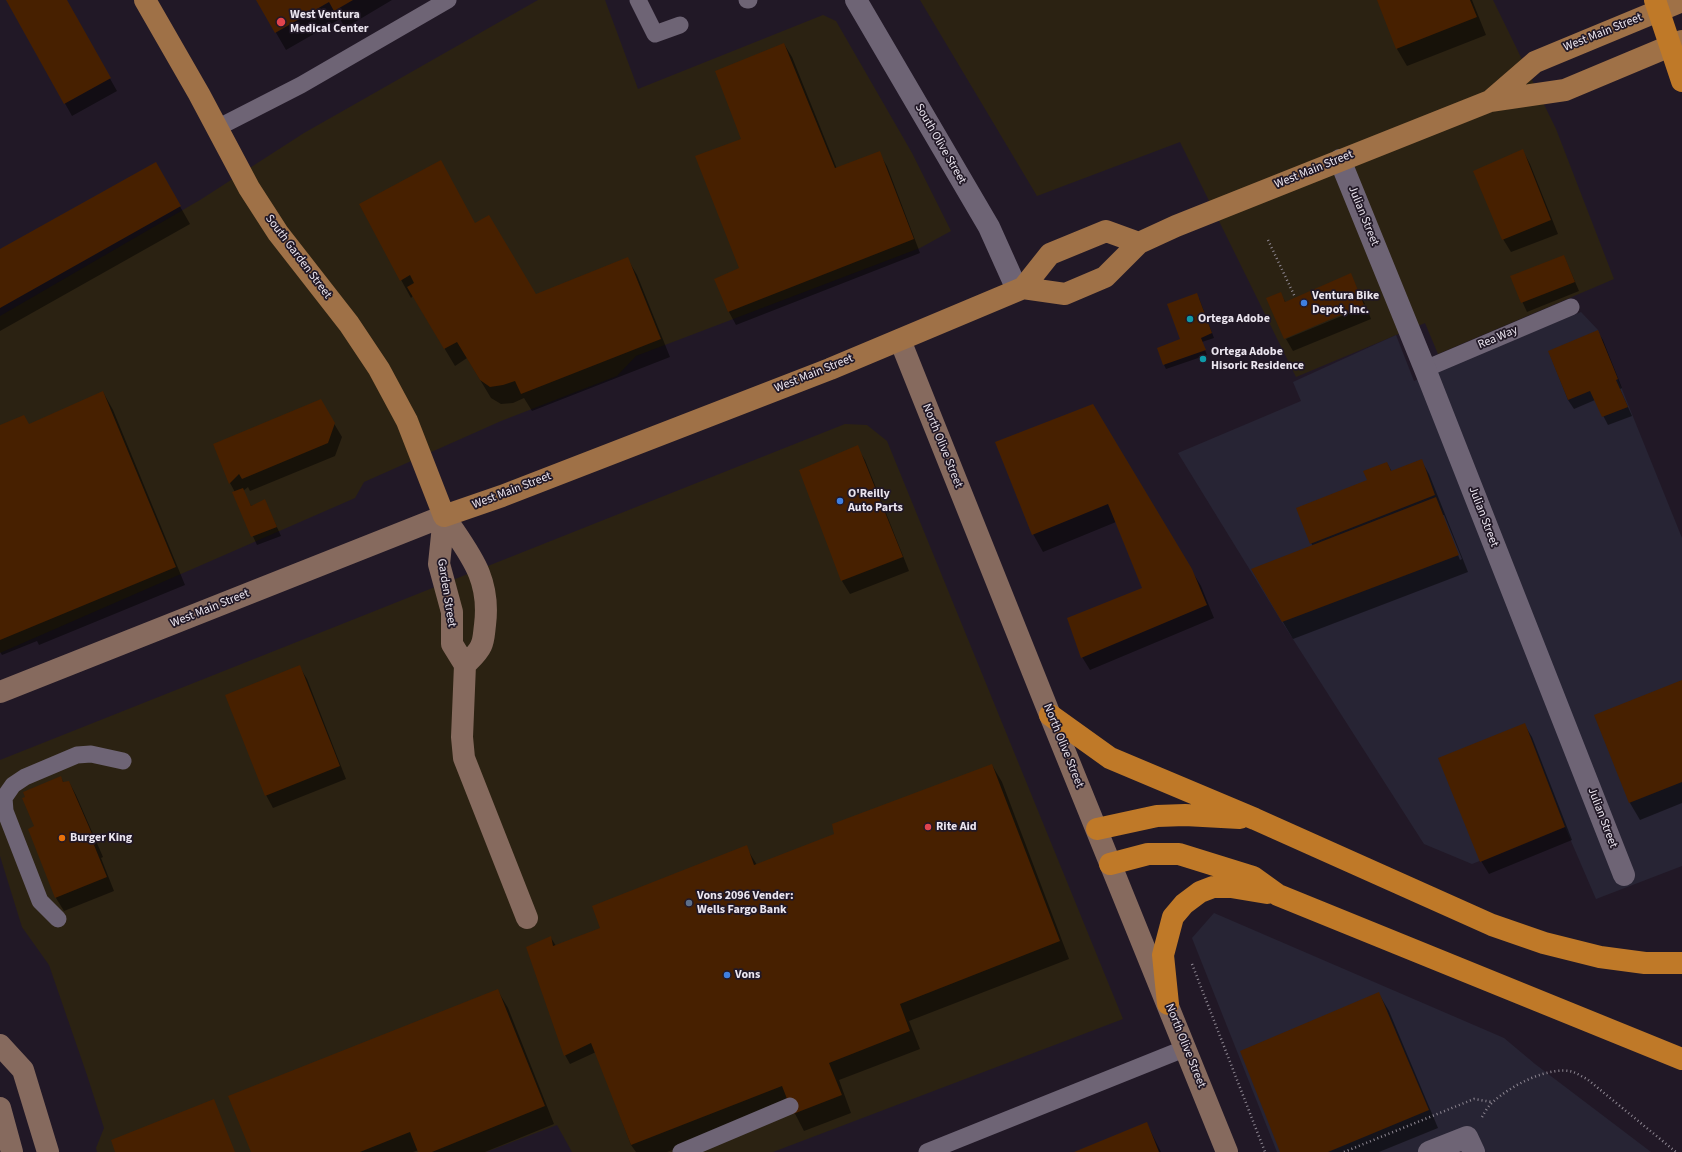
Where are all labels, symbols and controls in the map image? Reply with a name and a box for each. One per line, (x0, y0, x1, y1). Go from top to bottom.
place label: West Ventura Medical Center (290, 8, 369, 36)
street label: West Main Street (1562, 11, 1644, 55)
marker: West Ventura Medical Center (275, 16, 287, 28)
street label: South Olive Street (911, 101, 969, 187)
street label: West Main Street (1273, 148, 1355, 192)
street label: Julian Street (1344, 184, 1382, 248)
street label: South Garden Street (262, 212, 334, 302)
place label: Ventura Bike Depot, Inc. (1312, 289, 1379, 317)
marker: Ventura Bike Depot, Inc. (1299, 298, 1309, 308)
place label: Ortega Adobe (1198, 312, 1270, 326)
marker: Ortega Adobe (1185, 314, 1195, 324)
street label: Rea Way (1476, 323, 1520, 353)
place label: Ortega Adobe Hisoric Residence (1211, 345, 1304, 373)
street label: West Main Street (773, 352, 855, 396)
marker: Ortega Adobe Hisoric Residence (1198, 354, 1208, 364)
street label: North Olive Street (919, 402, 965, 490)
street label: West Main Street (470, 469, 554, 513)
street label: Julian Street (1465, 485, 1501, 549)
place label: O'Reilly Auto Parts (848, 487, 903, 515)
marker: O'Reilly Auto Parts (835, 496, 845, 506)
street label: Garden Street (433, 558, 459, 628)
street label: West Main Street (169, 587, 251, 631)
street label: North Olive Street (1040, 702, 1086, 790)
street label: Julian Street (1584, 786, 1620, 850)
place label: Rite Aid (936, 820, 977, 834)
marker: Rite Aid (923, 822, 933, 832)
place label: Burger King (70, 831, 132, 845)
marker: Burger King (57, 833, 67, 843)
place label: Vons 2096 Vender: Wells Fargo Bank (697, 889, 794, 917)
marker: Vons 2096 Vender: Wells Fargo Bank (684, 898, 694, 908)
place label: Vons (735, 968, 760, 982)
marker: Vons (722, 970, 732, 980)
street label: North Olive Street (1162, 1002, 1208, 1090)

